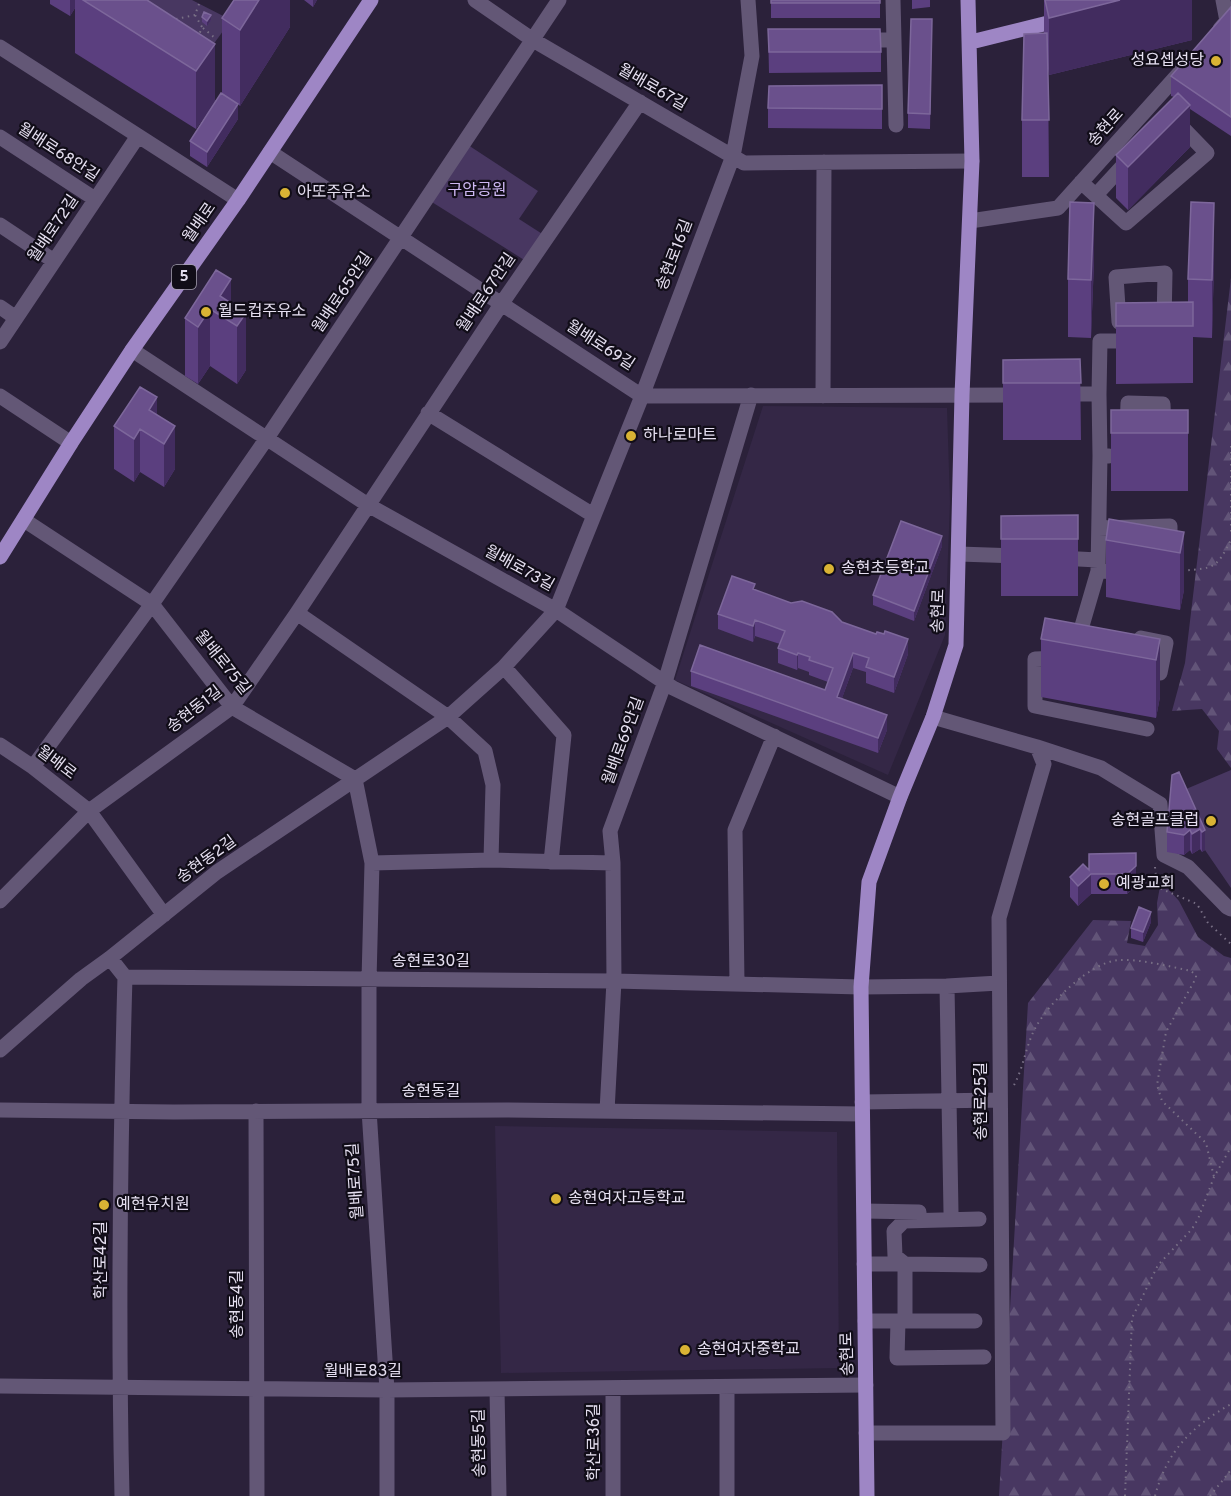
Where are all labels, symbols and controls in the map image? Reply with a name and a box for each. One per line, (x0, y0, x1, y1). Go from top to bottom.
place label: 성요셉성당 (1130, 51, 1204, 71)
marker: 성요셉성당 (1209, 54, 1223, 68)
street label: 월배로67길 (614, 60, 690, 116)
street label: 송현로 (1084, 105, 1128, 151)
street label: 월배로68안길 (14, 119, 102, 187)
park label: 구암공원 (448, 181, 506, 201)
place label: 아또주유소 (297, 183, 371, 203)
marker: 아또주유소 (278, 186, 292, 200)
street label: 월배로72길 (24, 192, 84, 266)
street label: 월배로 (179, 199, 221, 247)
street label: 송현로16길 (652, 217, 698, 293)
street label: 월배로65안길 (309, 249, 377, 337)
street label: 월배로67안길 (453, 250, 521, 336)
road number: 5 (172, 265, 196, 289)
place label: 월드컵주유소 (218, 302, 306, 322)
marker: 월드컵주유소 (199, 305, 213, 319)
street label: 월배로69길 (562, 317, 638, 375)
place label: 하나로마트 (643, 426, 717, 446)
marker: 하나로마트 (624, 429, 638, 443)
street label: 월배로73길 (481, 542, 557, 596)
place label: 송현초등학교 (841, 559, 929, 579)
marker: 송현초등학교 (822, 562, 836, 576)
street label: 송현로 (928, 588, 950, 633)
street label: 월배로75길 (190, 627, 254, 699)
street label: 송현동1길 (163, 682, 227, 738)
street label: 월배로69안길 (599, 694, 649, 788)
street label: 월배로 (32, 742, 80, 784)
place label: 송현골프클럽 (1111, 811, 1199, 831)
marker: 송현골프클럽 (1204, 814, 1218, 828)
street label: 송현동2길 (173, 832, 241, 888)
place label: 예광교회 (1116, 874, 1175, 894)
marker: 예광교회 (1097, 877, 1111, 891)
street label: 송현로30길 (392, 952, 470, 972)
street label: 송현로25길 (972, 1062, 992, 1140)
street label: 송현동길 (402, 1082, 460, 1102)
street label: 월배로75길 (343, 1142, 369, 1220)
place label: 송현여자고등학교 (568, 1189, 686, 1209)
marker: 송현여자고등학교 (549, 1192, 563, 1206)
place label: 예현유치원 (116, 1195, 190, 1215)
marker: 예현유치원 (97, 1198, 111, 1212)
street label: 학산로42길 (92, 1221, 112, 1299)
street label: 송현동4길 (228, 1270, 248, 1338)
street label: 송현로 (838, 1331, 858, 1376)
place label: 송현여자중학교 (697, 1340, 800, 1360)
marker: 송현여자중학교 (678, 1343, 692, 1357)
street label: 월배로83길 (324, 1362, 402, 1382)
street label: 학산로36길 (585, 1403, 605, 1481)
street label: 송현동5길 (469, 1408, 491, 1478)

